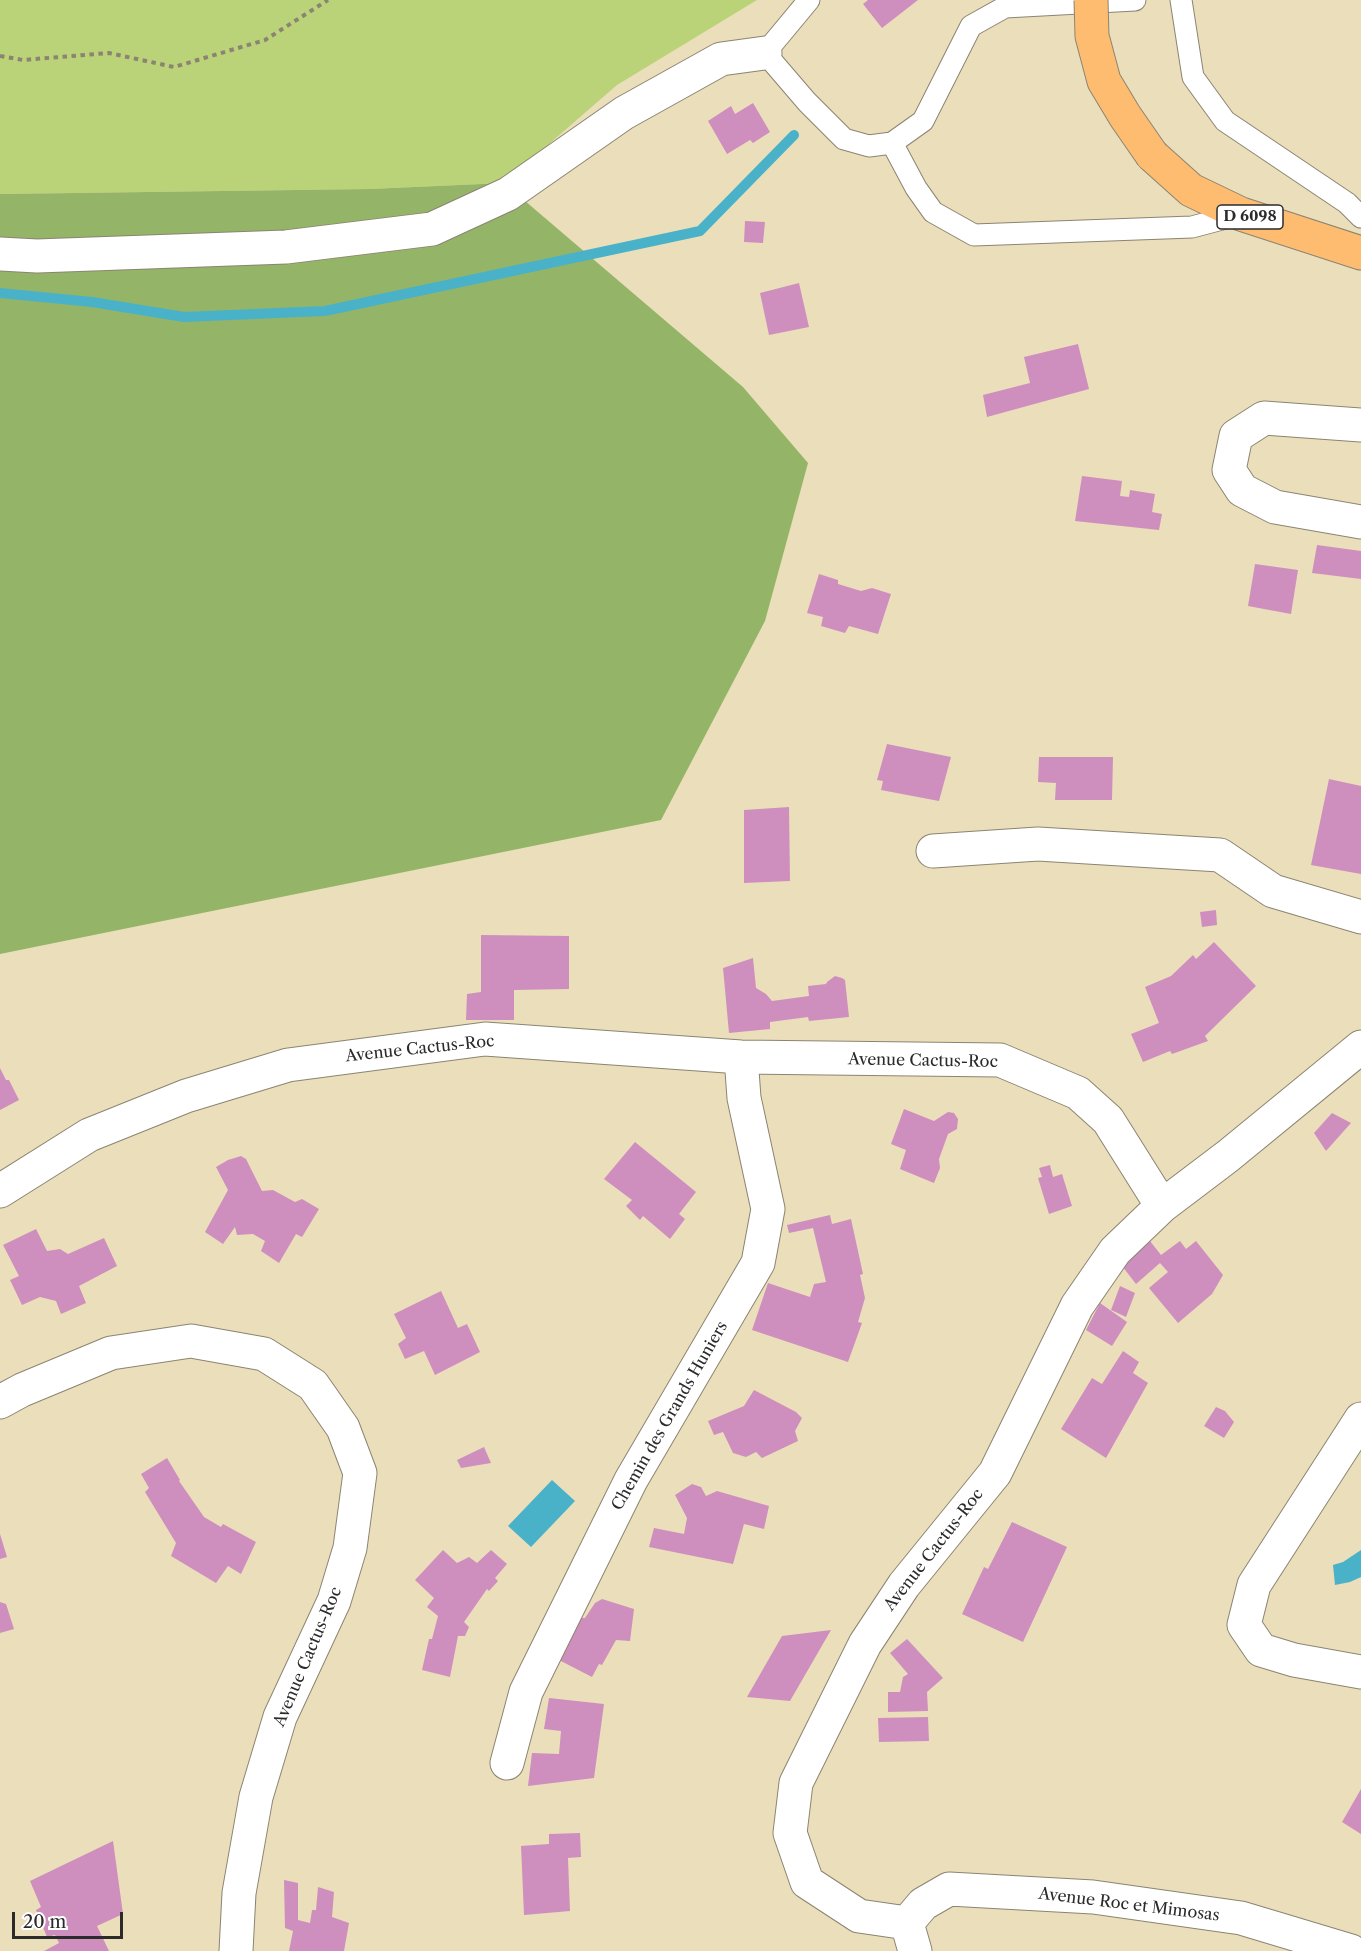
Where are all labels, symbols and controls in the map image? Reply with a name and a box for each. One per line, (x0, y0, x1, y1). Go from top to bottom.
road number: D 6098 (1217, 205, 1283, 229)
street label: Avenue Cactus-Roc (345, 1032, 495, 1066)
street label: Avenue Cactus-Roc (848, 1050, 998, 1072)
street label: Chemin des Grands Huniers (608, 1318, 732, 1514)
street label: Avenue Cactus-Roc (880, 1485, 988, 1615)
street label: Avenue Cactus-Roc (270, 1584, 346, 1730)
street label: Avenue Roc et Mimosas (1037, 1884, 1221, 1926)
scale bar (15, 1900, 126, 1938)
text: 20 m (23, 1911, 66, 1933)

